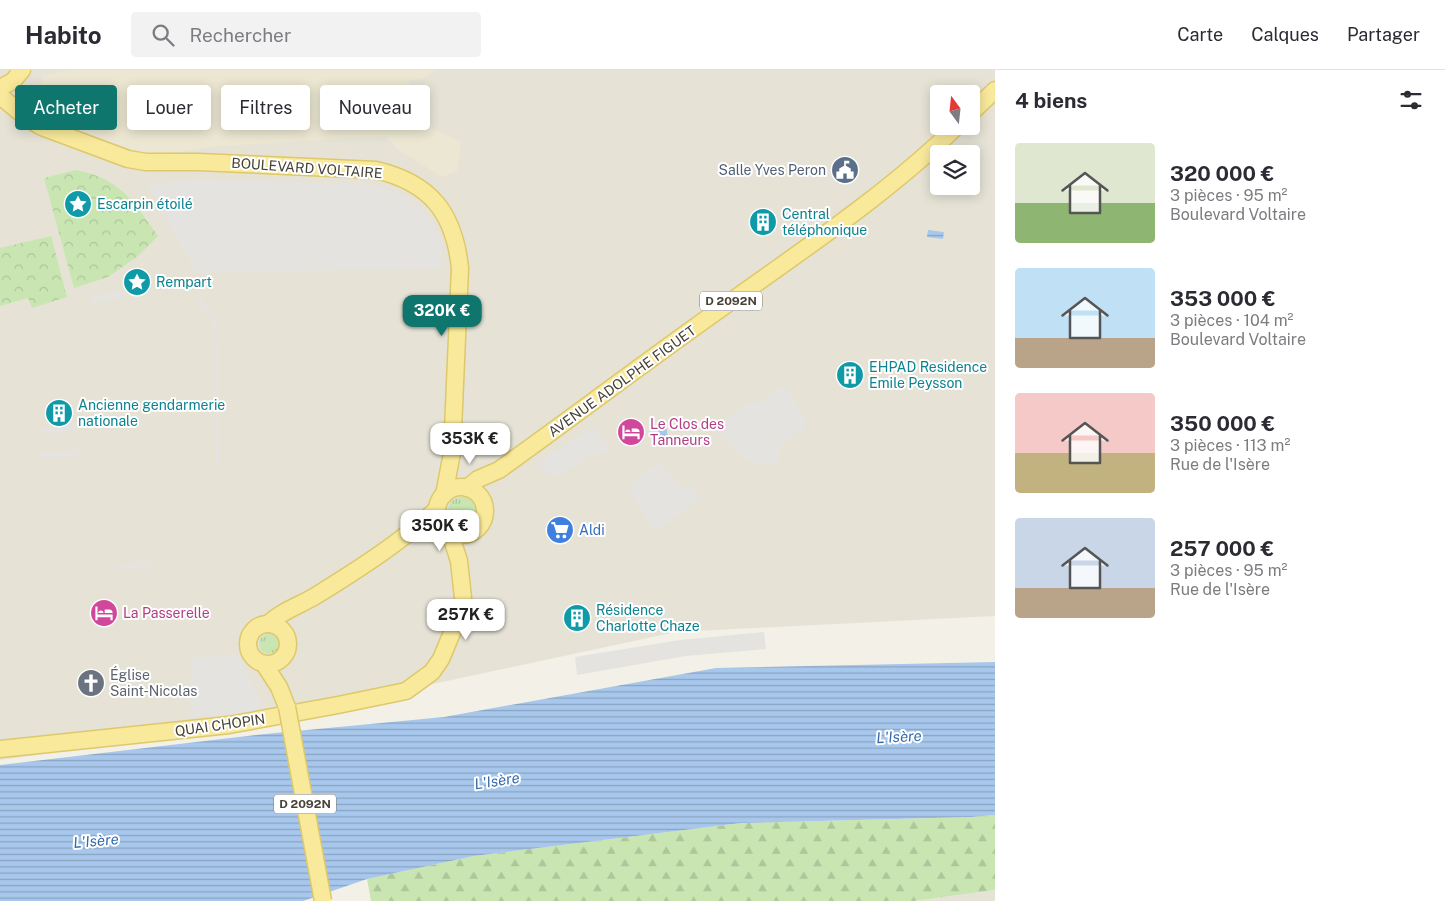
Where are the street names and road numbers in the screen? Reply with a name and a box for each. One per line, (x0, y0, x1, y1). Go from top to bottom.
street label: BOULEVARD VOLTAIRE (231, 155, 383, 181)
road number: D 2092N (700, 292, 762, 310)
street label: AVENUE ADOLPHE FIGUET (545, 322, 699, 440)
street label: QUAI CHOPIN (174, 711, 266, 739)
road number: D 2092N (274, 794, 336, 814)

